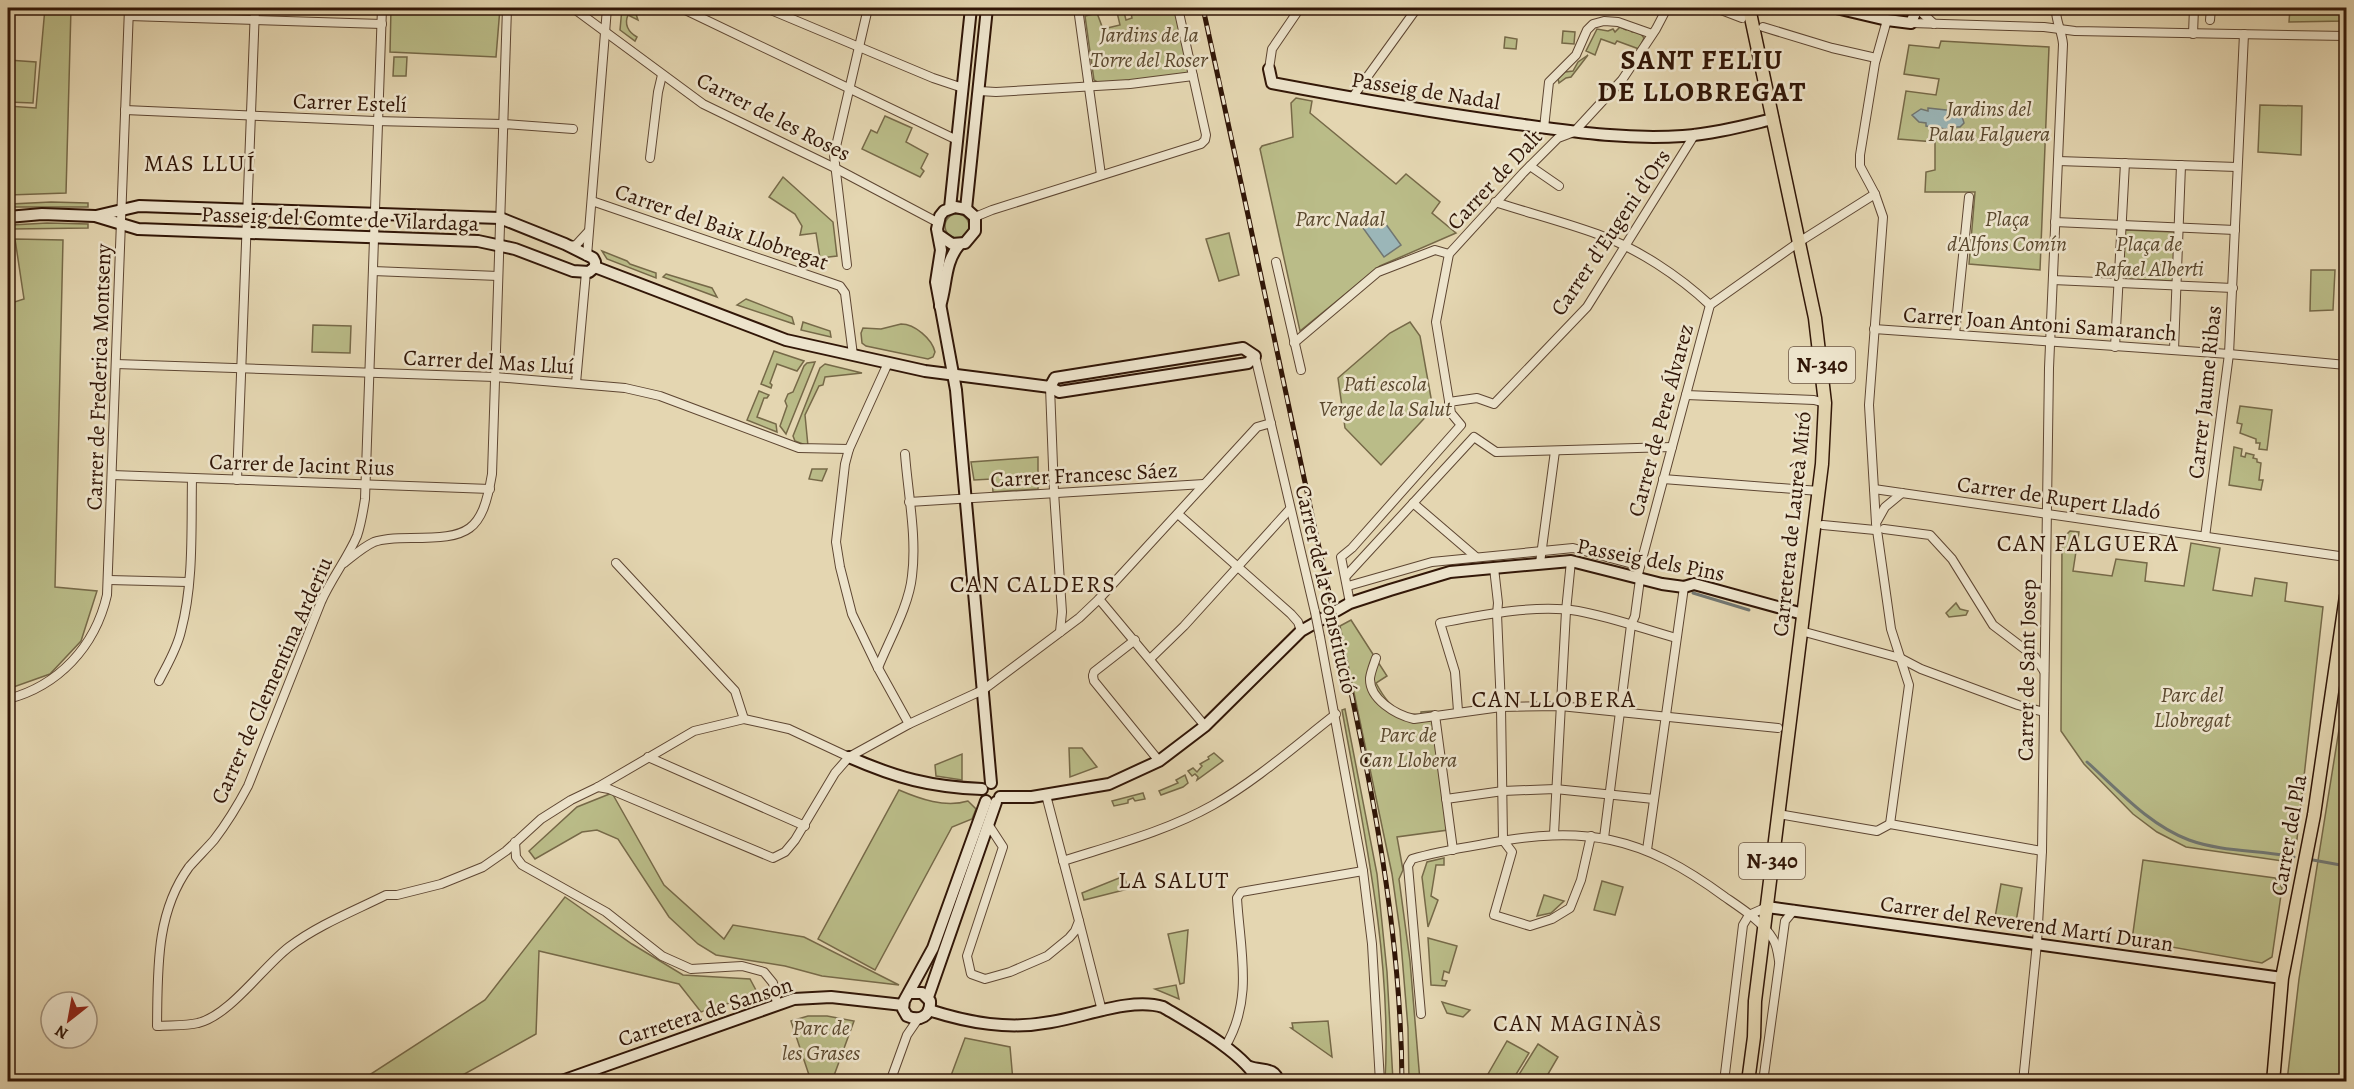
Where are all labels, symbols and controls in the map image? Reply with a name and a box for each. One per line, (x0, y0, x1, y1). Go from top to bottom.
park label: Jardins de la Torre del Roser (1090, 20, 1209, 75)
district label: SANT FELIU DE LLOBREGAT (1597, 41, 1807, 111)
street label: Passeig de Nadal (1349, 64, 1502, 118)
street label: Carrer de les Roses (691, 65, 856, 169)
street label: Carrer Estelí (293, 86, 407, 120)
park label: Jardins del Palau Falguera (1928, 94, 2050, 149)
street label: Carrer de Dalt (1440, 123, 1549, 237)
street label: Carrer d'Eugeni d'Ors (1544, 143, 1678, 322)
district label: MAS LLUÍ (144, 147, 256, 179)
street label: Carrer del Baix Llobregat (611, 176, 832, 278)
street label: Passeig del Comte de Vilardaga (200, 199, 480, 239)
park label: Parc Nadal (1295, 204, 1386, 234)
park label: Plaça d'Alfons Comín (1947, 204, 2067, 259)
park label: Plaça de Rafael Alberti (2094, 229, 2204, 284)
street label: Carrer de Frederica Montseny (79, 243, 119, 511)
street label: Carrer Joan Antoni Samaranch (1902, 299, 2178, 349)
street label: Carrer Jaume Ribas (2181, 304, 2229, 480)
street label: Carrer de Pere Álvarez (1621, 321, 1701, 520)
street label: Carrer del Mas Lluí (403, 343, 575, 381)
road number: N-340 (1789, 347, 1855, 383)
park label: Pati escola Verge de la Salut (1319, 369, 1452, 424)
street label: Carretera de Laureà Miró (1765, 410, 1819, 638)
street label: Carrer de Jacint Rius (209, 447, 395, 483)
street label: Carrer Francesc Sáez (990, 455, 1178, 495)
street label: Carrer de Rupert Lladó (1955, 469, 2163, 527)
street label: Carrer de la Constitució (1287, 482, 1365, 697)
district label: CAN FALGUERA (1997, 527, 2179, 559)
street label: Passeig dels Pins (1574, 531, 1727, 589)
street label: Carrer de Clementina Arderiu (204, 552, 340, 809)
district label: CAN CALDERS (950, 568, 1116, 600)
street label: Carrer de Sant Josep (2010, 579, 2044, 761)
park label: Parc del Llobregat (2154, 680, 2231, 735)
district label: CAN LLOBERA (1471, 683, 1637, 715)
park label: Parc de Can Llobera (1359, 720, 1457, 775)
street label: Carrer del Pla (2264, 772, 2315, 898)
road number: N-340 (1739, 843, 1805, 879)
district label: LA SALUT (1118, 864, 1230, 896)
street label: Carrer del Reverend Martí Duran (1878, 889, 2175, 959)
street label: Carretera de Sanson (614, 970, 796, 1054)
north arrow (39, 990, 99, 1050)
district label: CAN MAGINÀS (1493, 1007, 1663, 1039)
park label: Parc de les Grases (782, 1013, 861, 1068)
text: N (51, 1019, 72, 1044)

